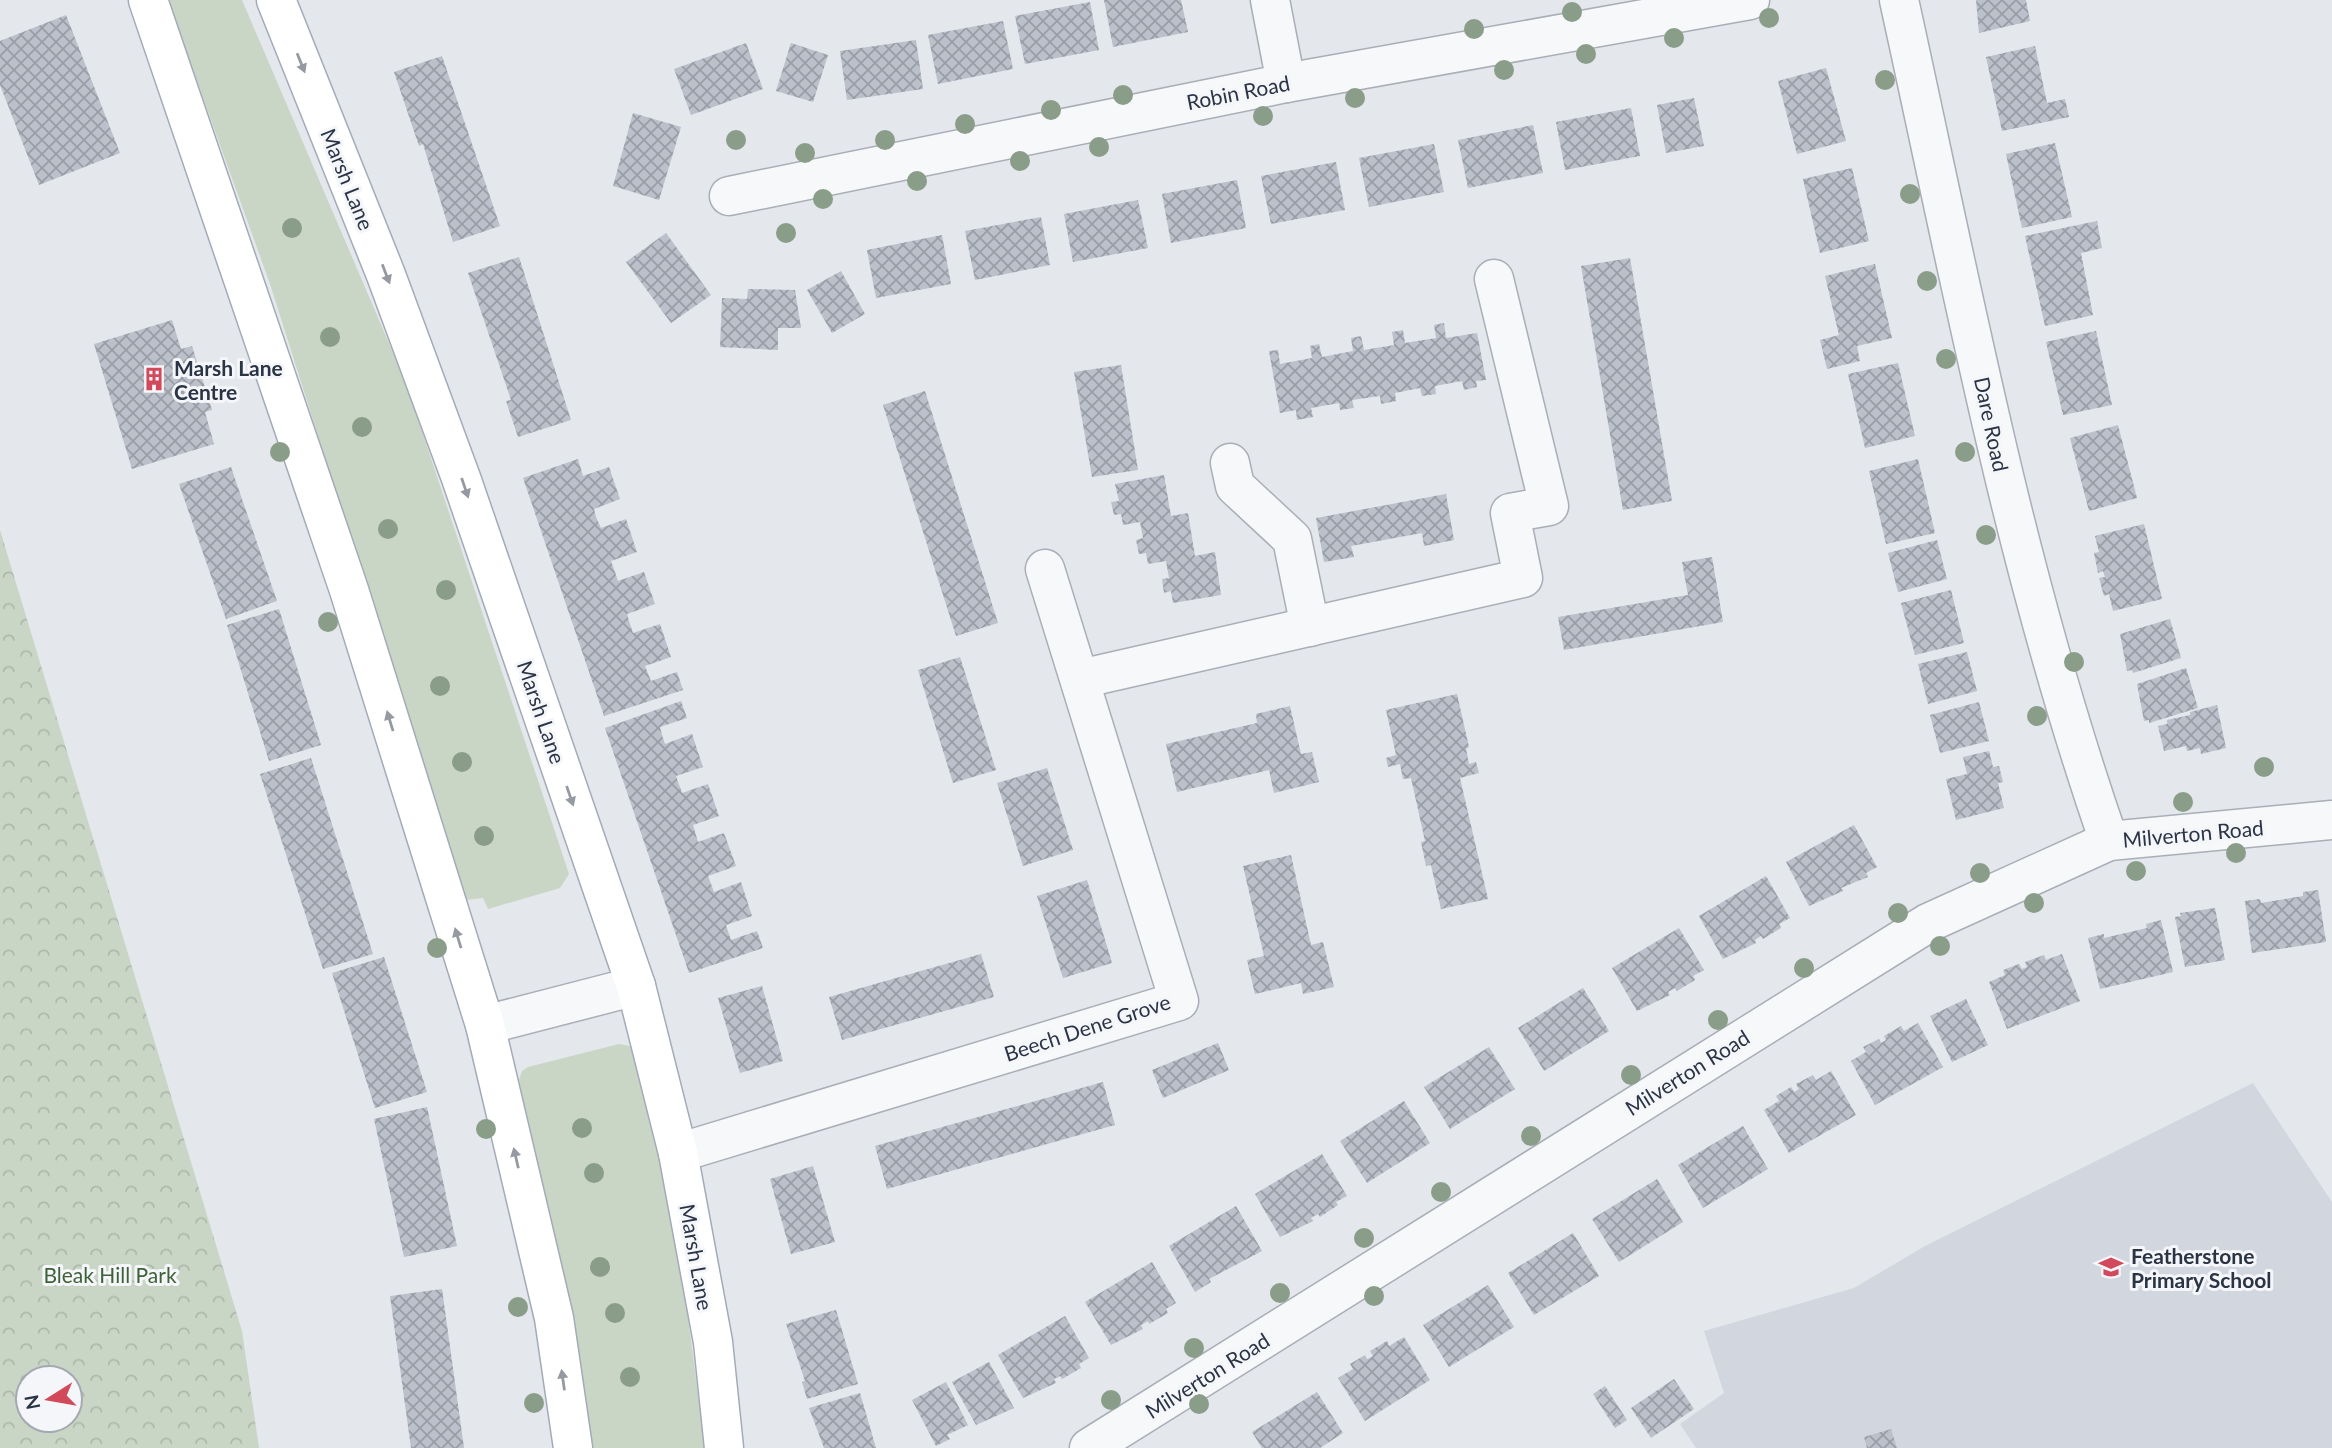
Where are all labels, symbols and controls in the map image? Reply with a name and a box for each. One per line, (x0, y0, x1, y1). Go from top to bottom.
one-way arrow (296, 53, 307, 74)
street label: Robin Road (1184, 70, 1292, 114)
street label: Marsh Lane (316, 125, 380, 233)
one-way arrow (380, 264, 391, 285)
place label: Marsh Lane Centre (174, 355, 283, 404)
building icon: Marsh Lane Centre (140, 365, 168, 393)
street label: Dare Road (1970, 374, 2014, 474)
one-way arrow (460, 477, 471, 498)
street label: Marsh Lane (513, 657, 571, 767)
one-way arrow (384, 710, 395, 731)
one-way arrow (565, 785, 576, 806)
street label: Milverton Road (2121, 814, 2265, 852)
one-way arrow (452, 928, 462, 949)
street label: Beech Dene Grove (1001, 988, 1173, 1066)
street label: Milverton Road (1620, 1024, 1754, 1120)
one-way arrow (510, 1147, 521, 1169)
street label: Marsh Lane (675, 1202, 719, 1312)
place label: Featherstone Primary School (2131, 1243, 2272, 1292)
school or university icon: Featherstone Primary School (2097, 1253, 2125, 1281)
park label: Bleak Hill Park (43, 1262, 177, 1287)
street label: Milverton Road (1140, 1327, 1274, 1423)
north arrow (14, 1364, 84, 1434)
one-way arrow (557, 1369, 568, 1391)
text: N (19, 1393, 45, 1412)

